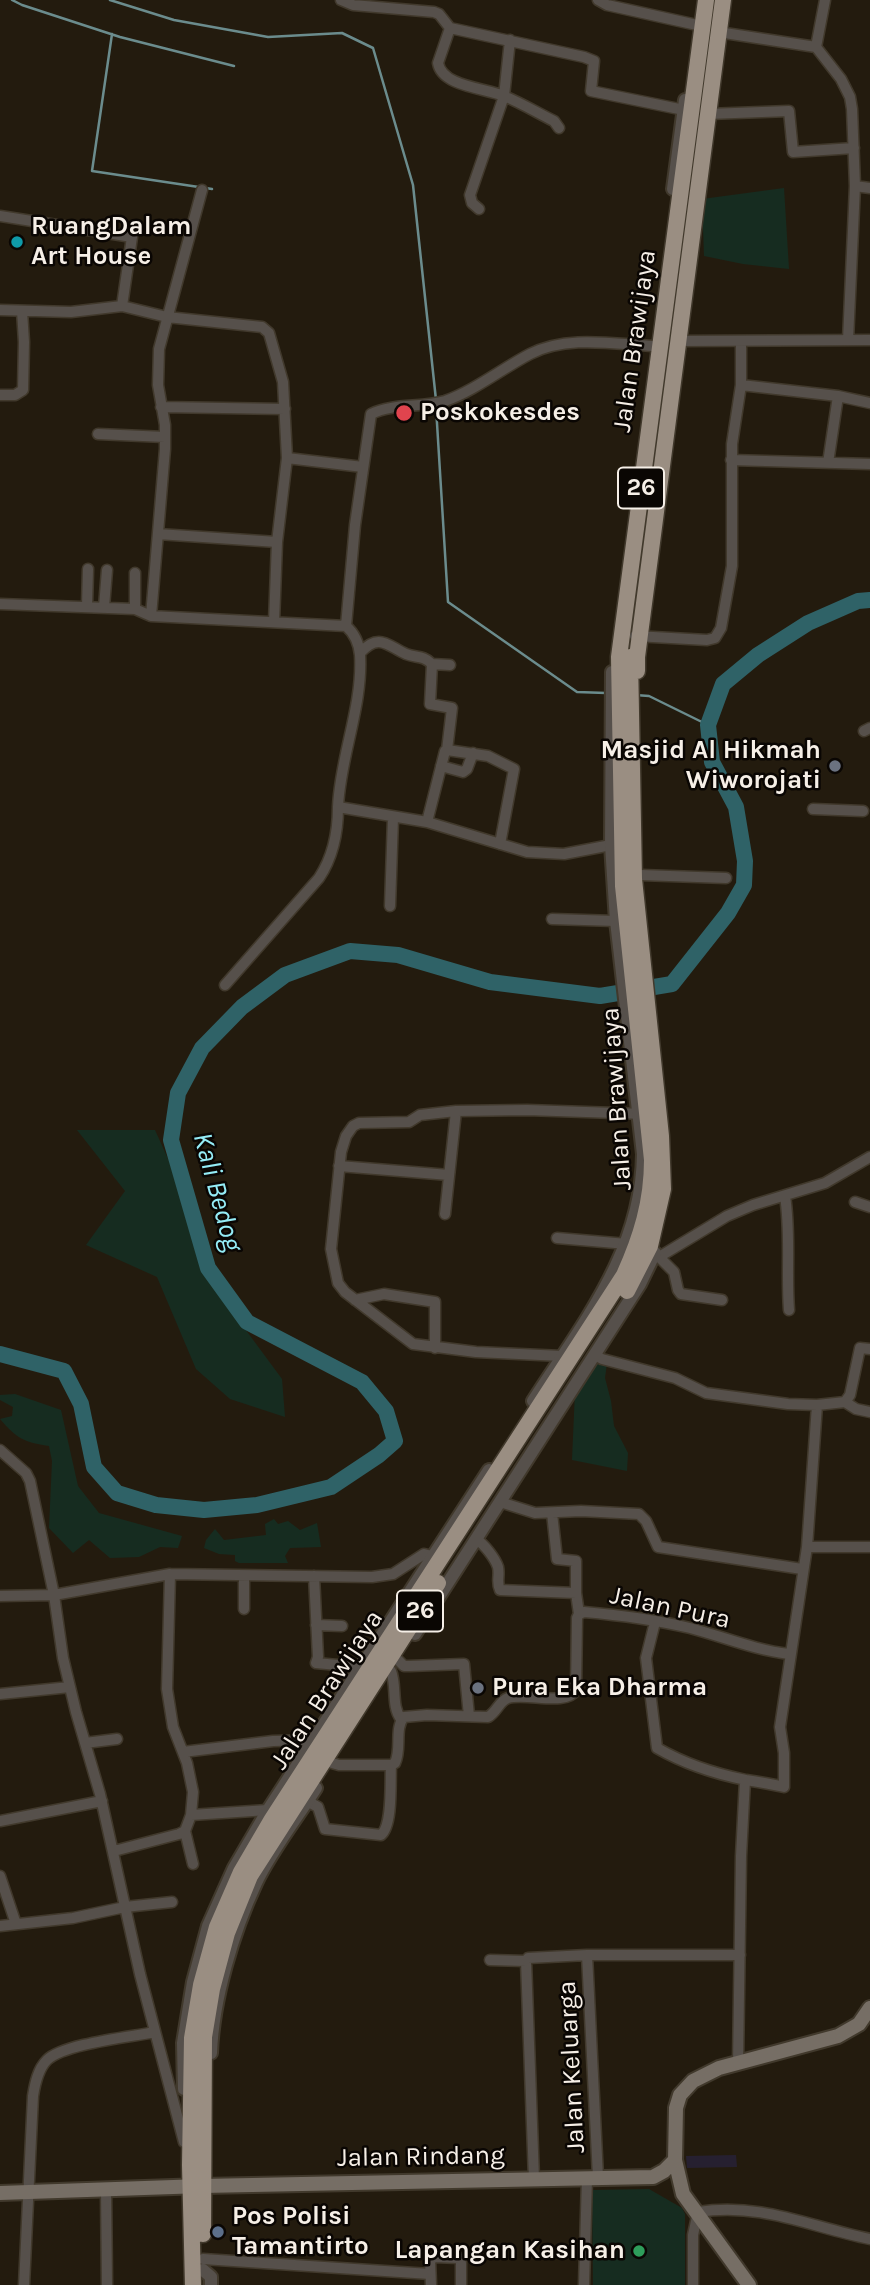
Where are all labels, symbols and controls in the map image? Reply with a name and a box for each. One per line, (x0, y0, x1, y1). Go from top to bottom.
place label: RuangDalam Art House (31, 211, 191, 272)
marker: RuangDalam Art House (9, 234, 25, 250)
street label: Jalan Brawijaya (607, 248, 663, 434)
place label: Poskokesdes (420, 397, 580, 429)
marker: Poskokesdes (394, 403, 414, 423)
road number: 26 (618, 467, 664, 508)
place label: Masjid Al Hikmah Wiworojati (600, 735, 821, 796)
marker: Masjid Al Hikmah Wiworojati (827, 758, 843, 774)
street label: Jalan Brawijaya (595, 1006, 639, 1192)
water label: Kali Bedog (185, 1129, 249, 1255)
street label: Jalan Pura (607, 1580, 733, 1636)
road number: 26 (397, 1590, 443, 1632)
street label: Jalan Brawijaya (264, 1605, 390, 1775)
place label: Pura Eka Dharma (492, 1672, 707, 1704)
marker: Pura Eka Dharma (470, 1680, 486, 1696)
street label: Jalan Keluarga (552, 1980, 592, 2154)
street label: Jalan Rindang (337, 2140, 505, 2174)
place label: Pos Polisi Tamantirto (232, 2201, 369, 2262)
marker: Pos Polisi Tamantirto (210, 2224, 226, 2240)
place label: Lapangan Kasihan (394, 2235, 625, 2267)
marker: Lapangan Kasihan (631, 2243, 647, 2259)

